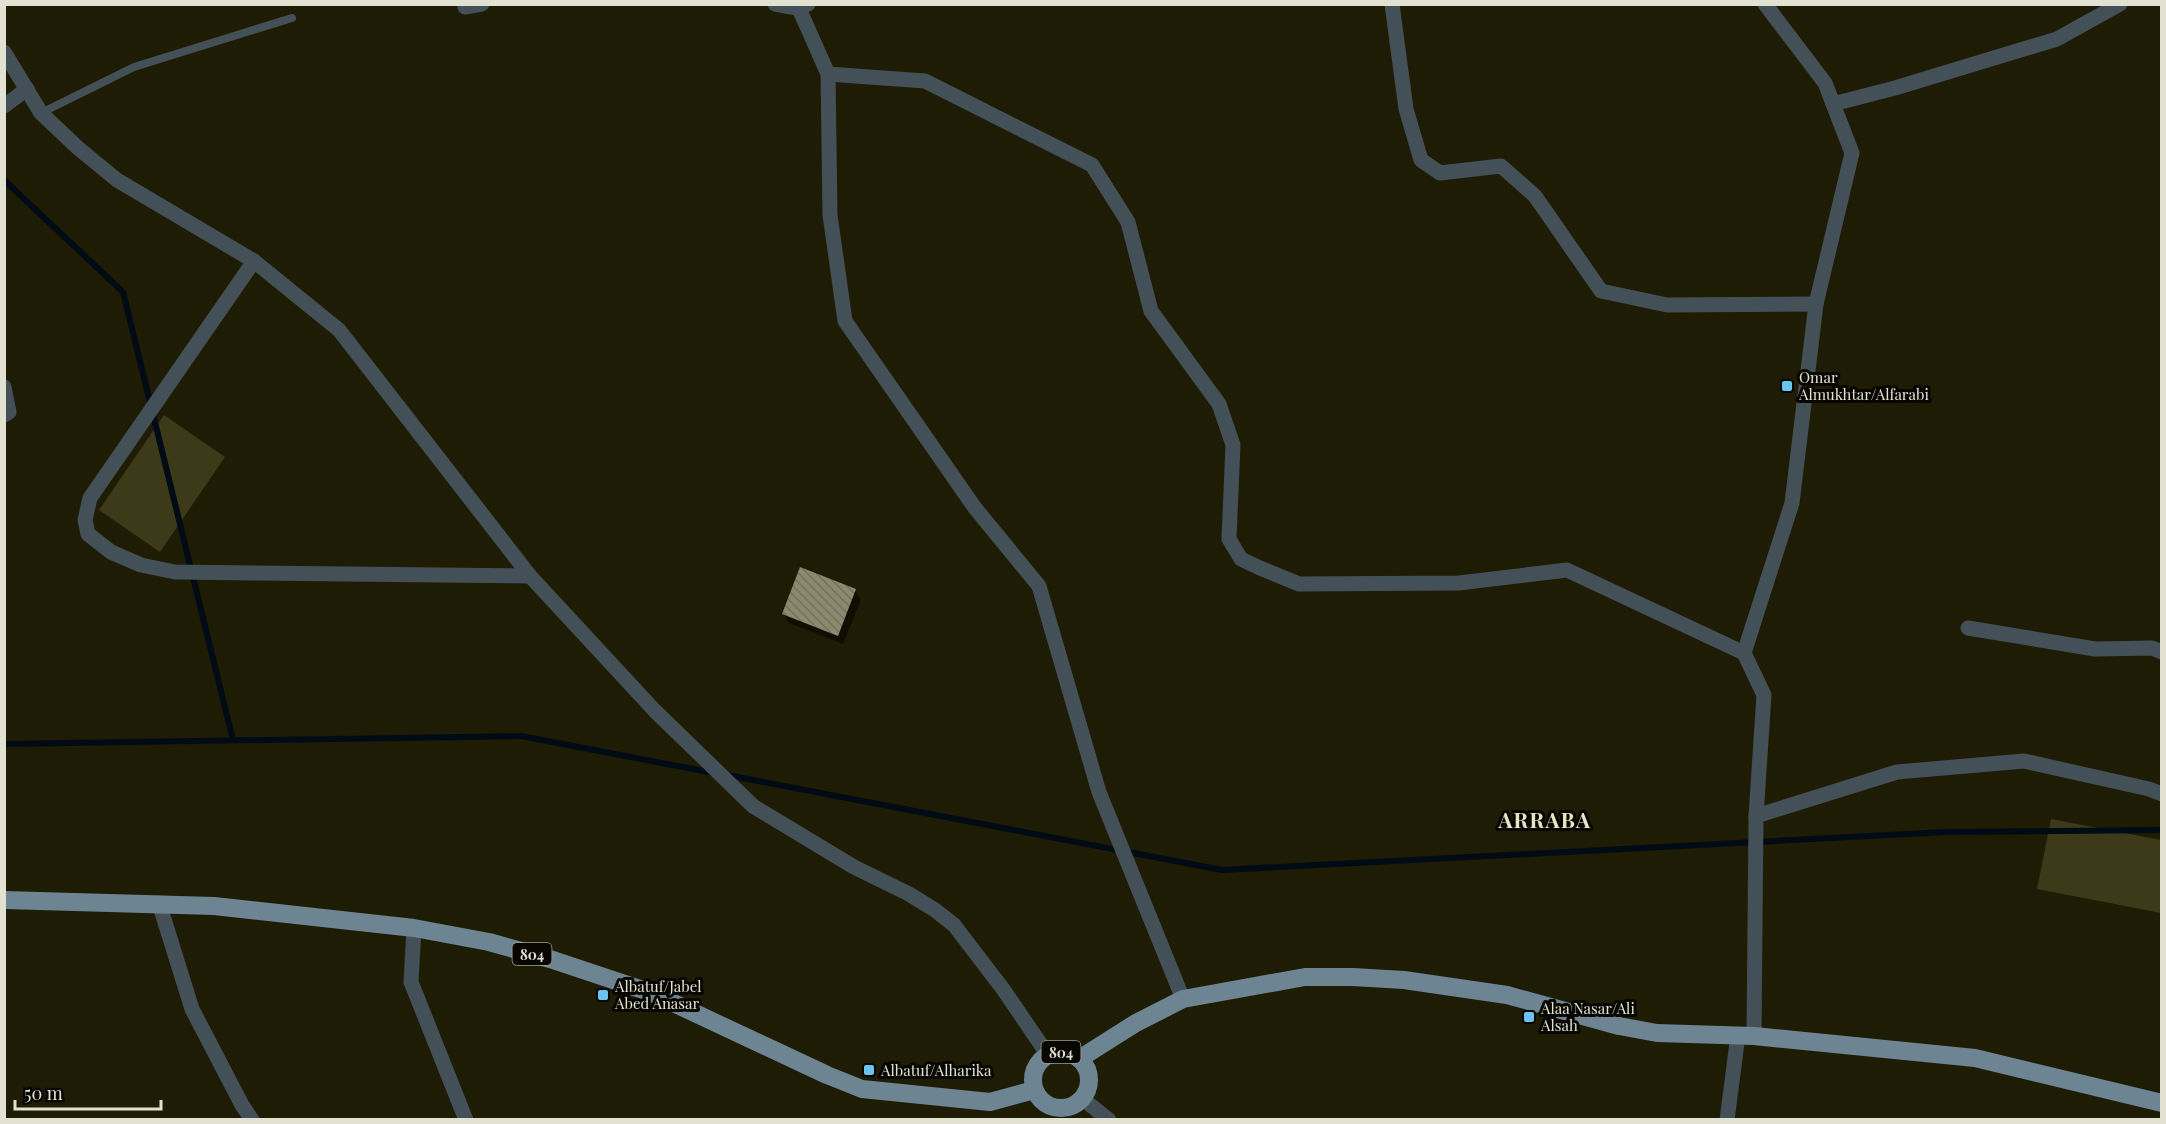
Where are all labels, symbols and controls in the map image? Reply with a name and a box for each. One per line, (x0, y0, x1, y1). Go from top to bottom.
place label: Omar Almukhtar/Alfarabi (1798, 367, 1929, 404)
marker: Omar Almukhtar/Alfarabi (1780, 379, 1794, 393)
district label: ARRABA (1497, 805, 1592, 833)
road number: 804 (512, 943, 552, 965)
place label: Albatuf/Jabel Abed Anasar (614, 976, 702, 1013)
marker: Albatuf/Jabel Abed Anasar (596, 988, 610, 1002)
place label: Alaa Nasar/Ali Alsah (1540, 998, 1635, 1035)
marker: Alaa Nasar/Ali Alsah (1522, 1010, 1536, 1024)
road number: 804 (1042, 1041, 1080, 1063)
place label: Albatuf/Alharika (880, 1060, 992, 1080)
marker: Albatuf/Alharika (862, 1063, 876, 1077)
scale bar (15, 1073, 160, 1111)
text: 50 m (24, 1081, 63, 1105)

